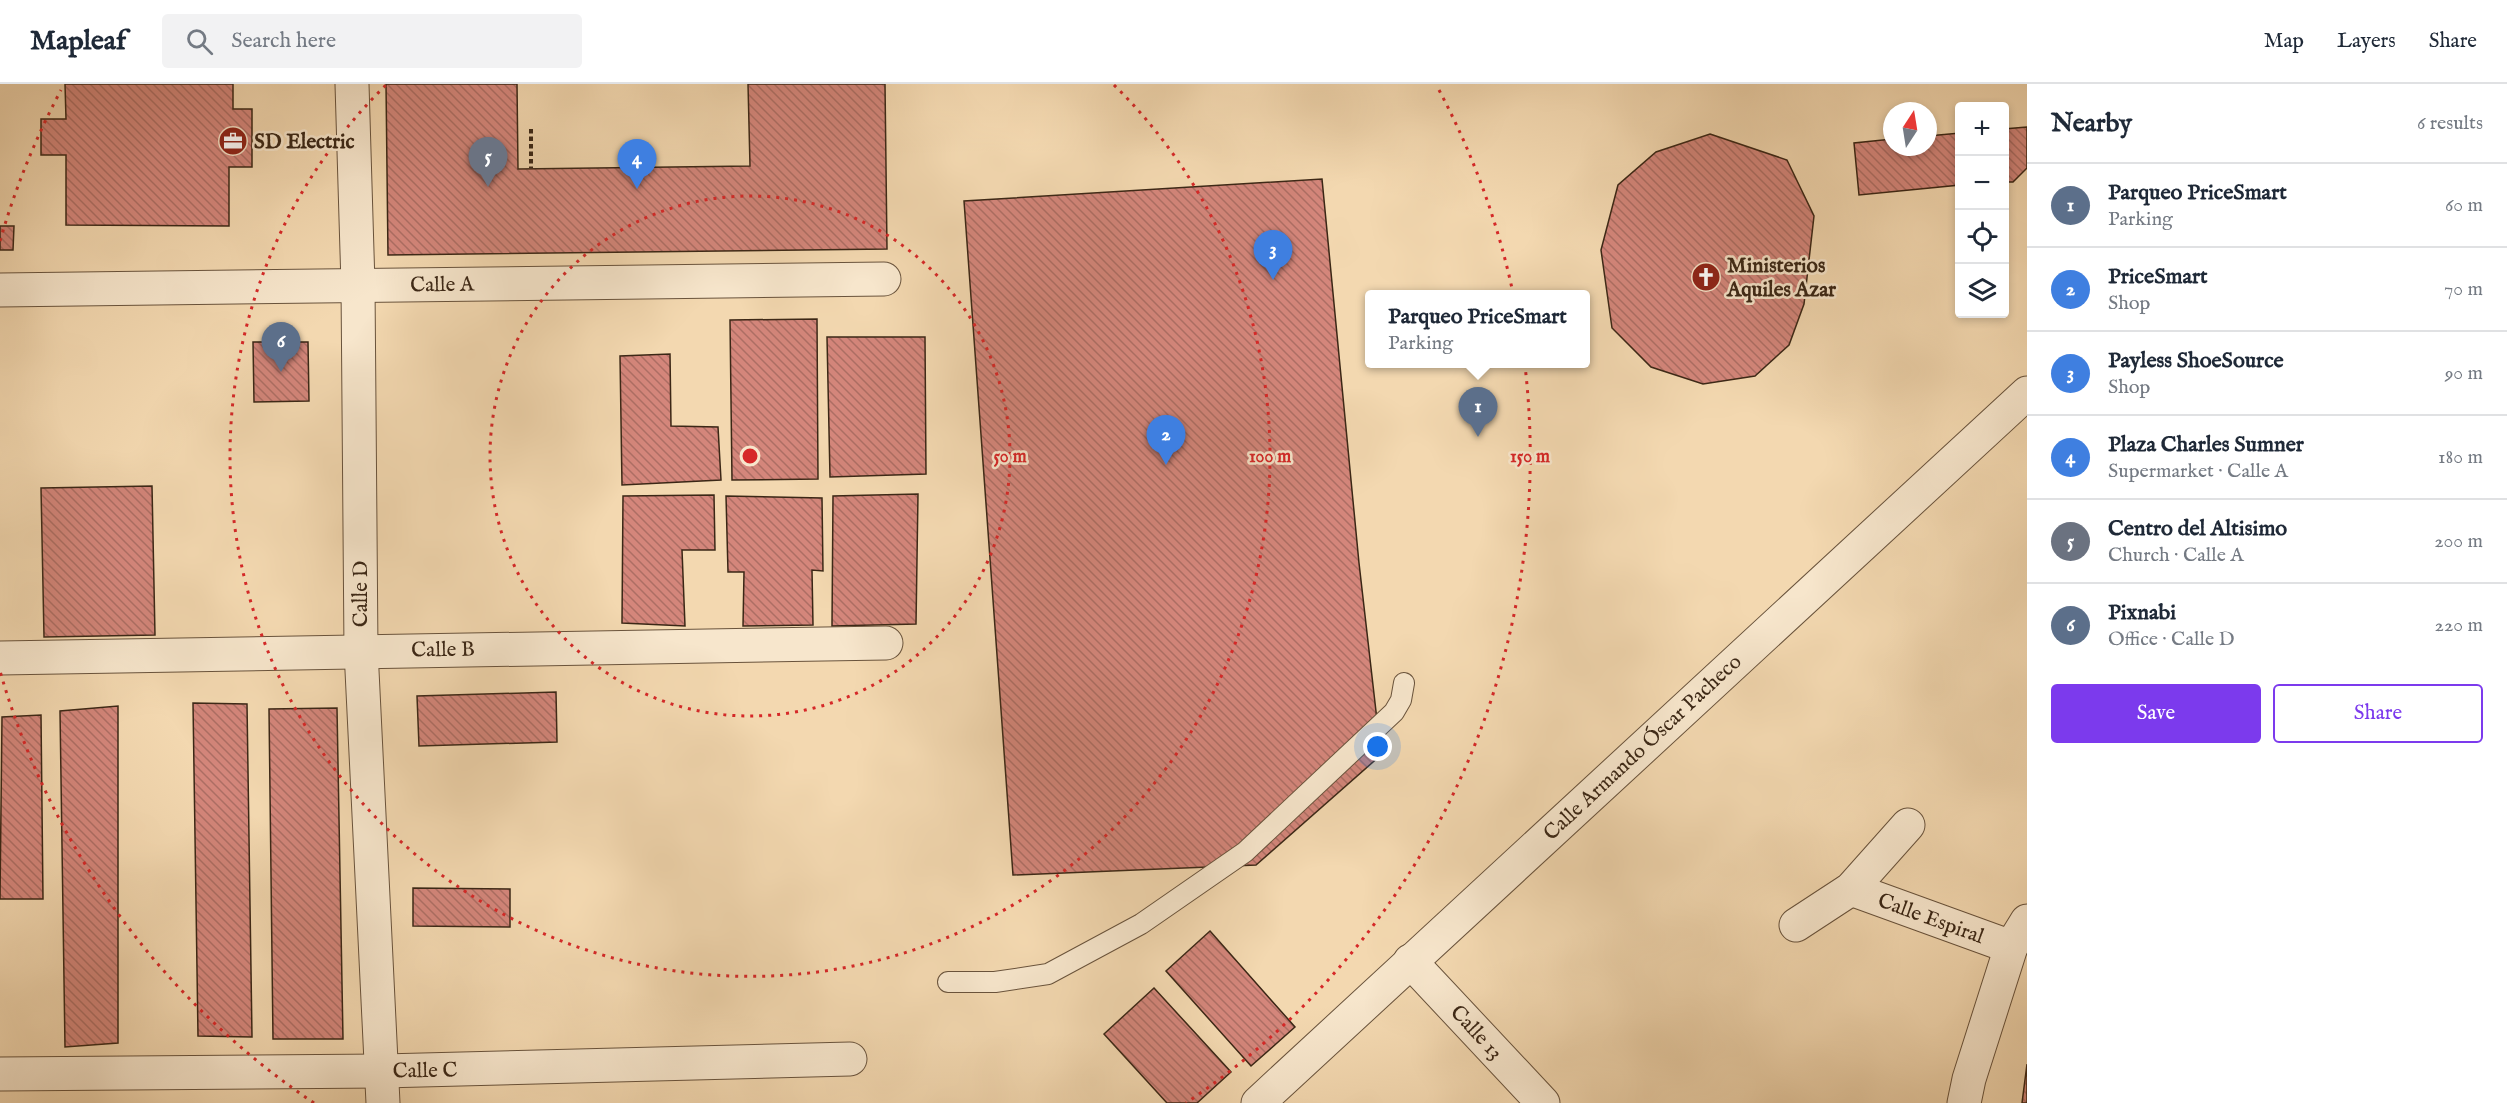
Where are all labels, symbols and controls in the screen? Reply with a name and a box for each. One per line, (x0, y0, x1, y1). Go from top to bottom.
search box (162, 14, 582, 68)
text: Mapleaf (30, 24, 126, 59)
icon: search (183, 25, 216, 58)
text: Search here (231, 27, 336, 55)
text: Map (2264, 28, 2304, 55)
text: Layers (2337, 28, 2396, 55)
text: Share (2429, 28, 2477, 55)
north arrow (1883, 102, 1937, 156)
map controls (1955, 102, 2009, 318)
button: + (1955, 102, 2009, 156)
text: Nearby (2051, 107, 2132, 140)
text: 6 results (2417, 111, 2483, 136)
office icon: SD Electric (217, 125, 249, 157)
place label: SD Electric (254, 129, 355, 156)
pin: 5 (468, 138, 508, 187)
pin: 4 (618, 140, 656, 189)
button: − (1955, 156, 2009, 210)
text: Parqueo PriceSmart (2108, 179, 2287, 207)
text: 1 (2067, 193, 2074, 218)
text: 60 m (2445, 193, 2483, 218)
text: Parking (2108, 207, 2173, 232)
button: locate (1955, 210, 2009, 264)
pin: 3 (1254, 230, 1292, 280)
place label: Ministerios Aquiles Azar (1726, 253, 1836, 304)
church icon: Ministerios Aquiles Azar (1690, 261, 1722, 293)
text: PriceSmart (2108, 263, 2208, 291)
button: layers (1955, 264, 2009, 318)
street label: Calle A (410, 271, 475, 300)
text: 2 (2066, 277, 2075, 302)
text: 70 m (2444, 277, 2483, 302)
popup (1365, 290, 1590, 368)
text: Shop (2108, 291, 2150, 316)
text: Parqueo PriceSmart (1388, 303, 1567, 331)
pin: 6 (262, 322, 300, 372)
text: Parking (1388, 331, 1453, 356)
text: Payless ShoeSource (2108, 347, 2284, 375)
text: 3 (2067, 361, 2074, 386)
text: 90 m (2445, 361, 2483, 386)
text: Shop (2108, 375, 2150, 400)
pin: 1 (1458, 388, 1498, 437)
pin: 2 (1146, 416, 1186, 465)
text: Plaza Charles Sumner (2108, 431, 2304, 459)
text: 4 (2066, 445, 2075, 470)
text: 180 m (2438, 445, 2483, 470)
centre of rings (740, 446, 760, 466)
text: 50 m (993, 446, 1027, 469)
text: 100 m (1249, 446, 1291, 469)
text: 150 m (1510, 446, 1550, 469)
text: Supermarket · Calle A (2108, 459, 2288, 484)
text: Centro del Altisimo (2108, 515, 2287, 543)
text: 5 (2067, 529, 2074, 554)
text: 200 m (2434, 529, 2483, 554)
text: Church · Calle A (2108, 543, 2244, 568)
street label: Calle D (348, 561, 375, 627)
text: Pixnabi (2108, 599, 2176, 627)
text: 6 (2066, 613, 2075, 638)
text: 220 m (2435, 613, 2483, 638)
text: Office · Calle D (2108, 627, 2235, 652)
street label: Calle B (411, 636, 475, 665)
street label: Calle Armando Óscar Pacheco (1537, 648, 1748, 847)
button: Save (2051, 684, 2261, 743)
button: Share (2273, 684, 2483, 743)
your location (1363, 732, 1392, 761)
street label: Calle Espiral (1874, 888, 1988, 951)
street label: Calle 13 (1444, 1000, 1508, 1066)
street label: Calle C (392, 1057, 458, 1086)

